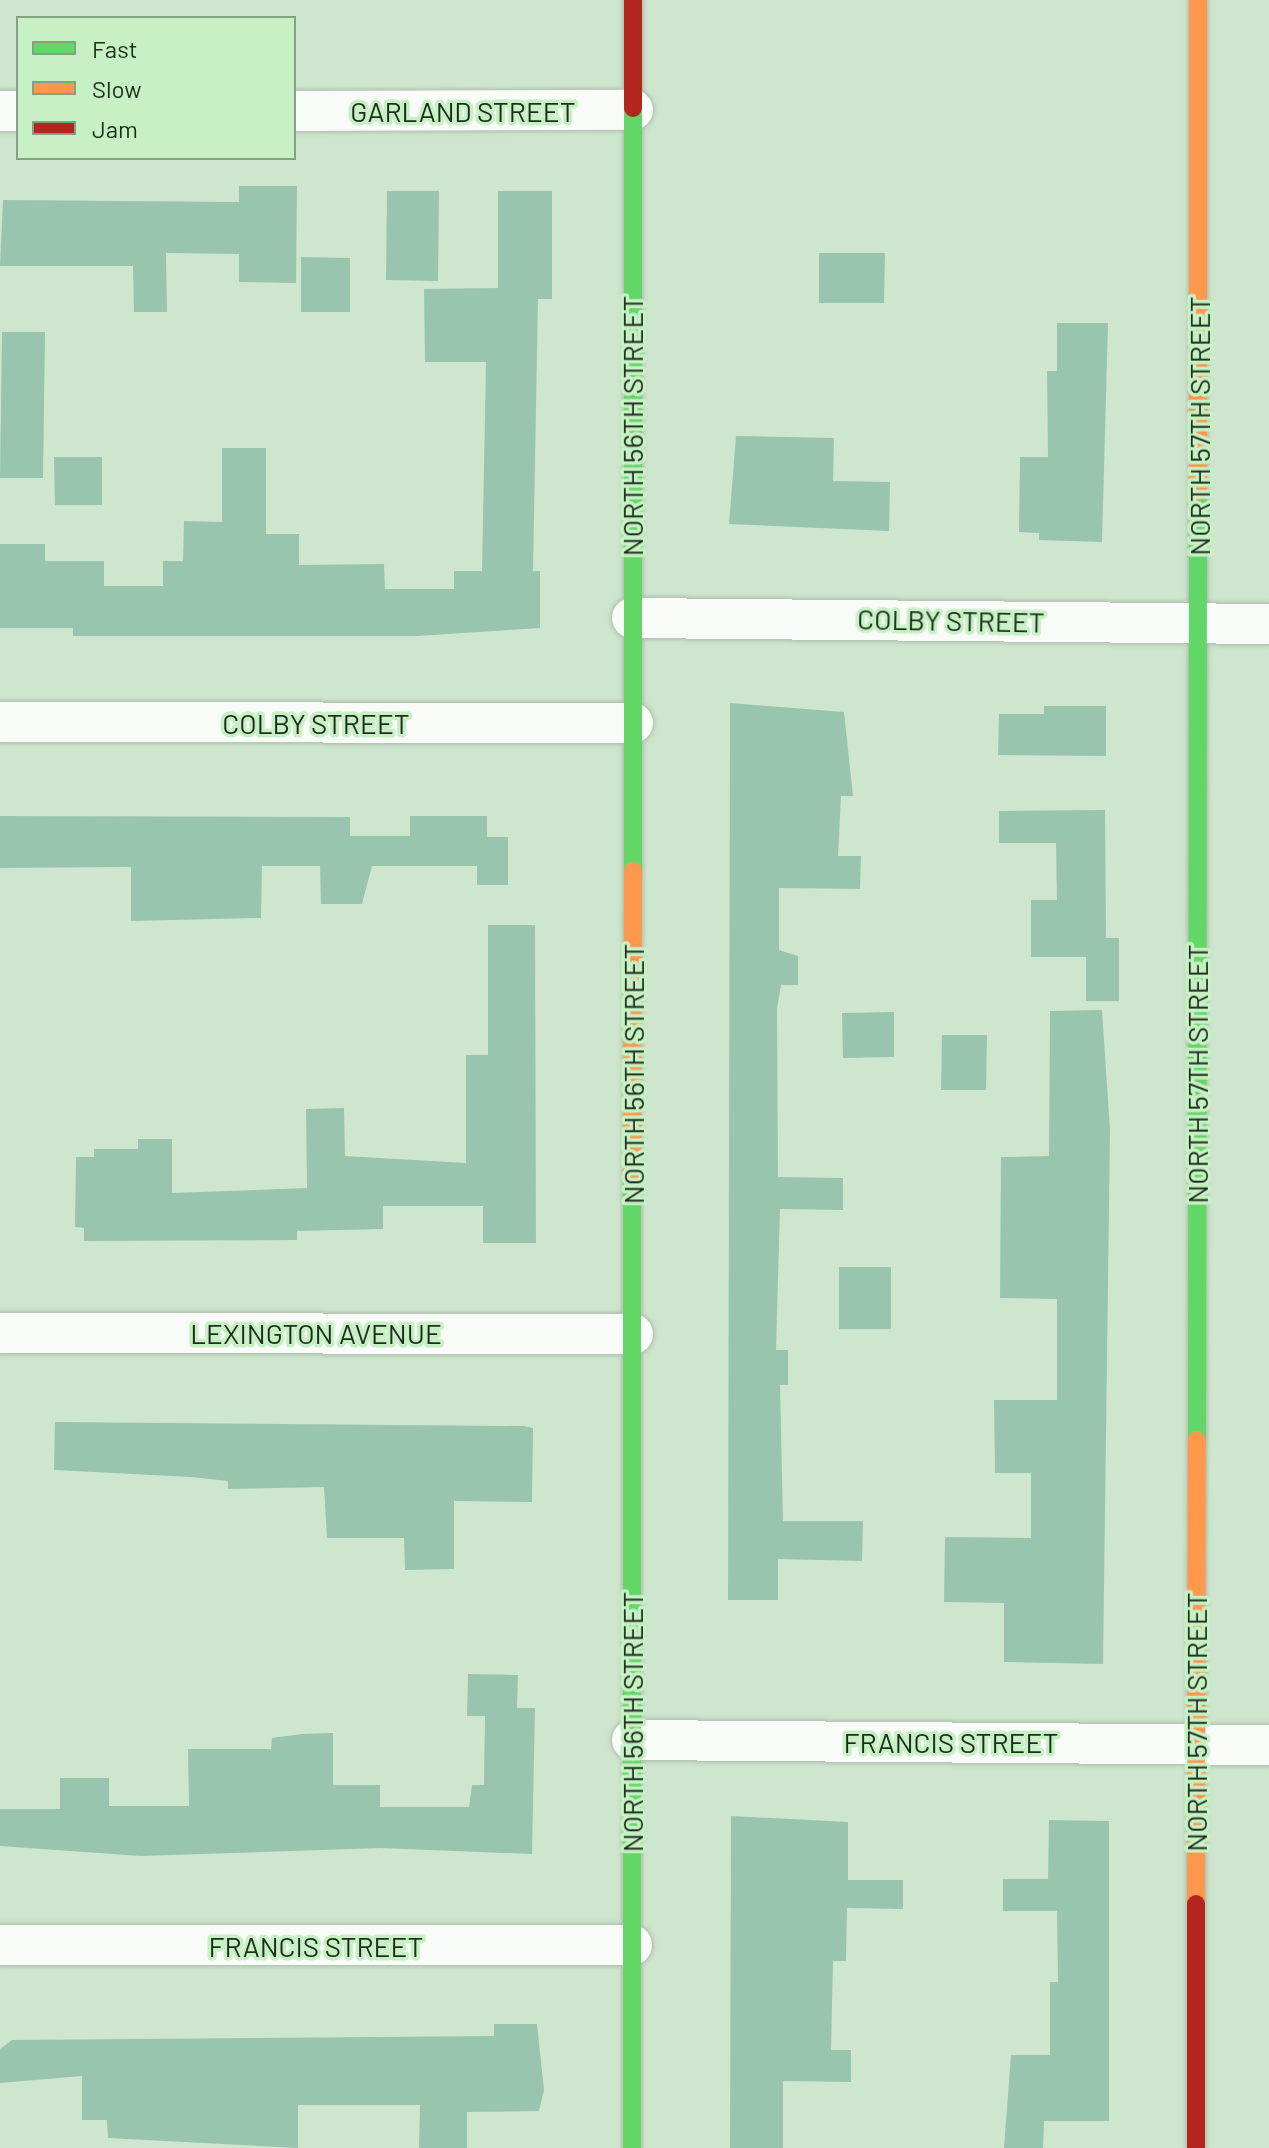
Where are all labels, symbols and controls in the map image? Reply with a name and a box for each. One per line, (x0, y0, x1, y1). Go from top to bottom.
legend (16, 16, 296, 160)
text: Fast (92, 34, 137, 63)
text: Slow (92, 74, 141, 103)
street label: GARLAND STREET (350, 94, 576, 128)
text: Jam (92, 114, 138, 143)
street label: NORTH 56TH STREET (615, 296, 649, 556)
street label: NORTH 57TH STREET (1182, 296, 1216, 556)
street label: COLBY STREET (857, 602, 1045, 638)
street label: COLBY STREET (222, 706, 410, 740)
street label: NORTH 56TH STREET (616, 944, 650, 1204)
street label: NORTH 57TH STREET (1180, 944, 1214, 1204)
street label: LEXINGTON AVENUE (190, 1316, 442, 1350)
street label: NORTH 56TH STREET (615, 1592, 649, 1852)
street label: NORTH 57TH STREET (1179, 1592, 1213, 1852)
street label: FRANCIS STREET (844, 1725, 1058, 1759)
street label: FRANCIS STREET (209, 1929, 423, 1963)

